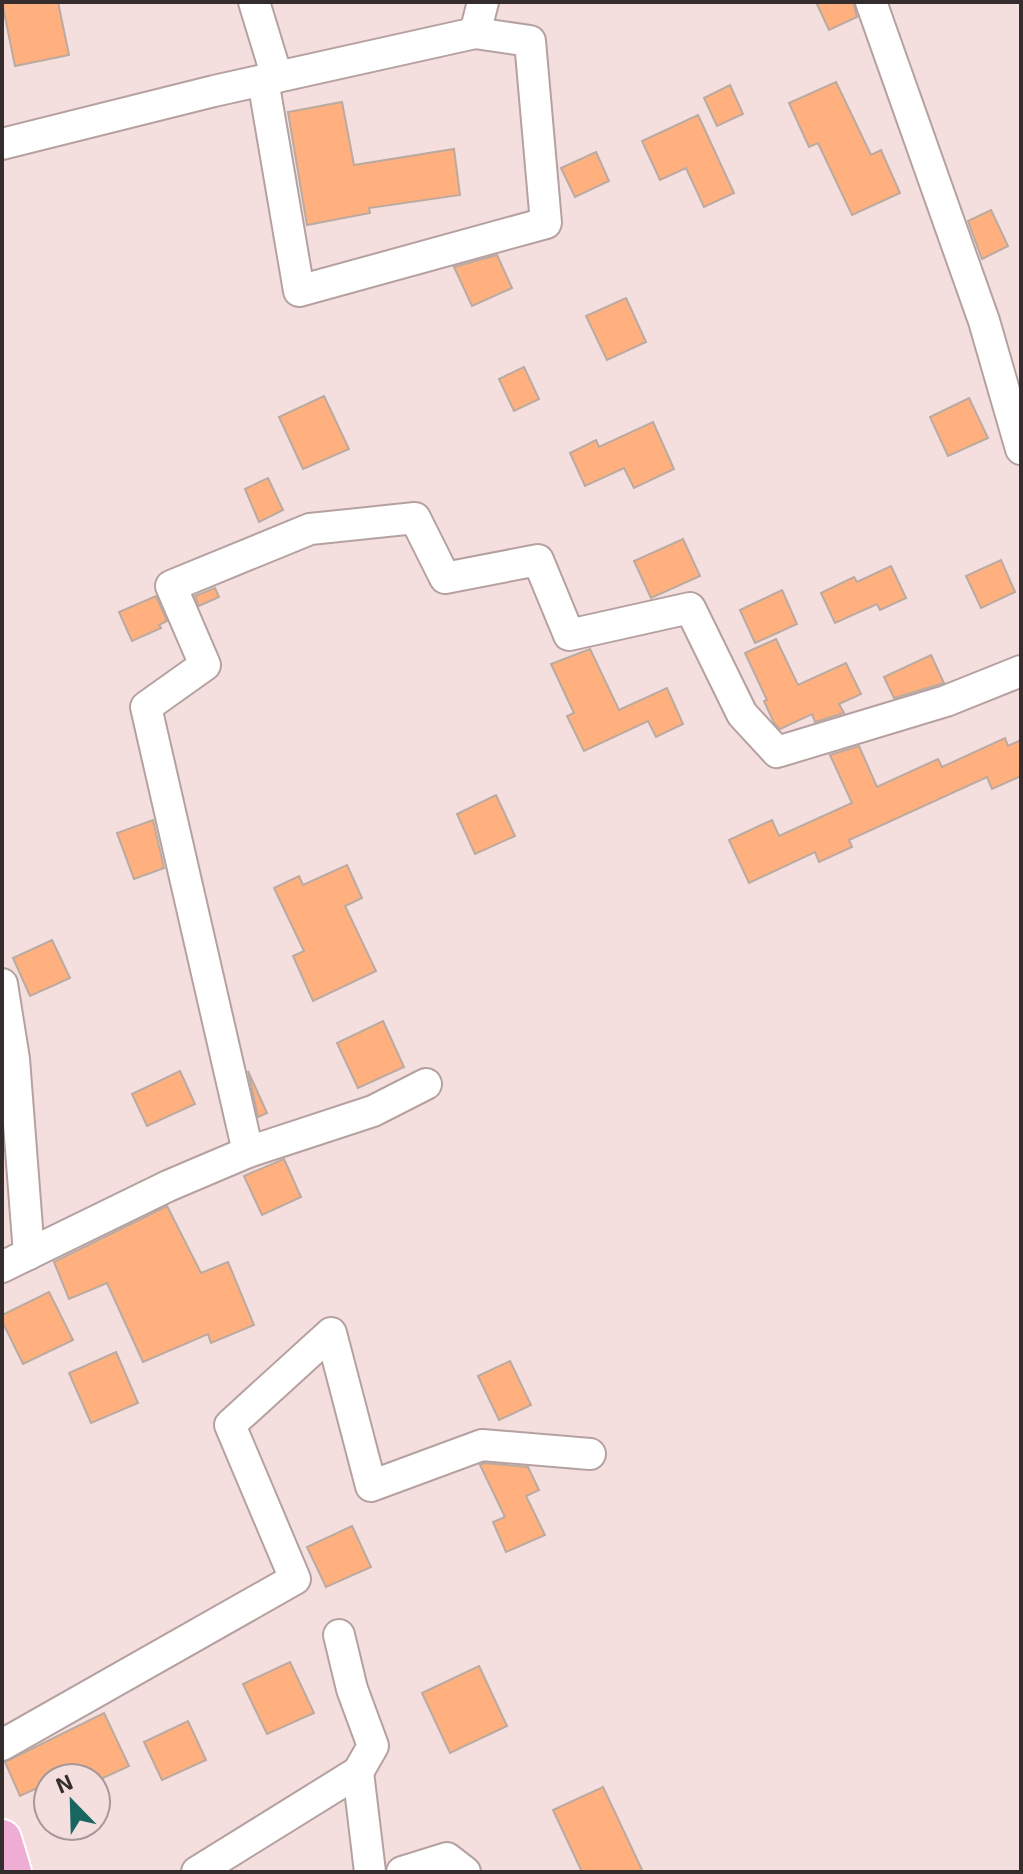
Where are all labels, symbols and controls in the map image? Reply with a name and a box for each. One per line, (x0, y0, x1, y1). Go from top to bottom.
north arrow (32, 1762, 112, 1842)
text: N (51, 1768, 76, 1798)

